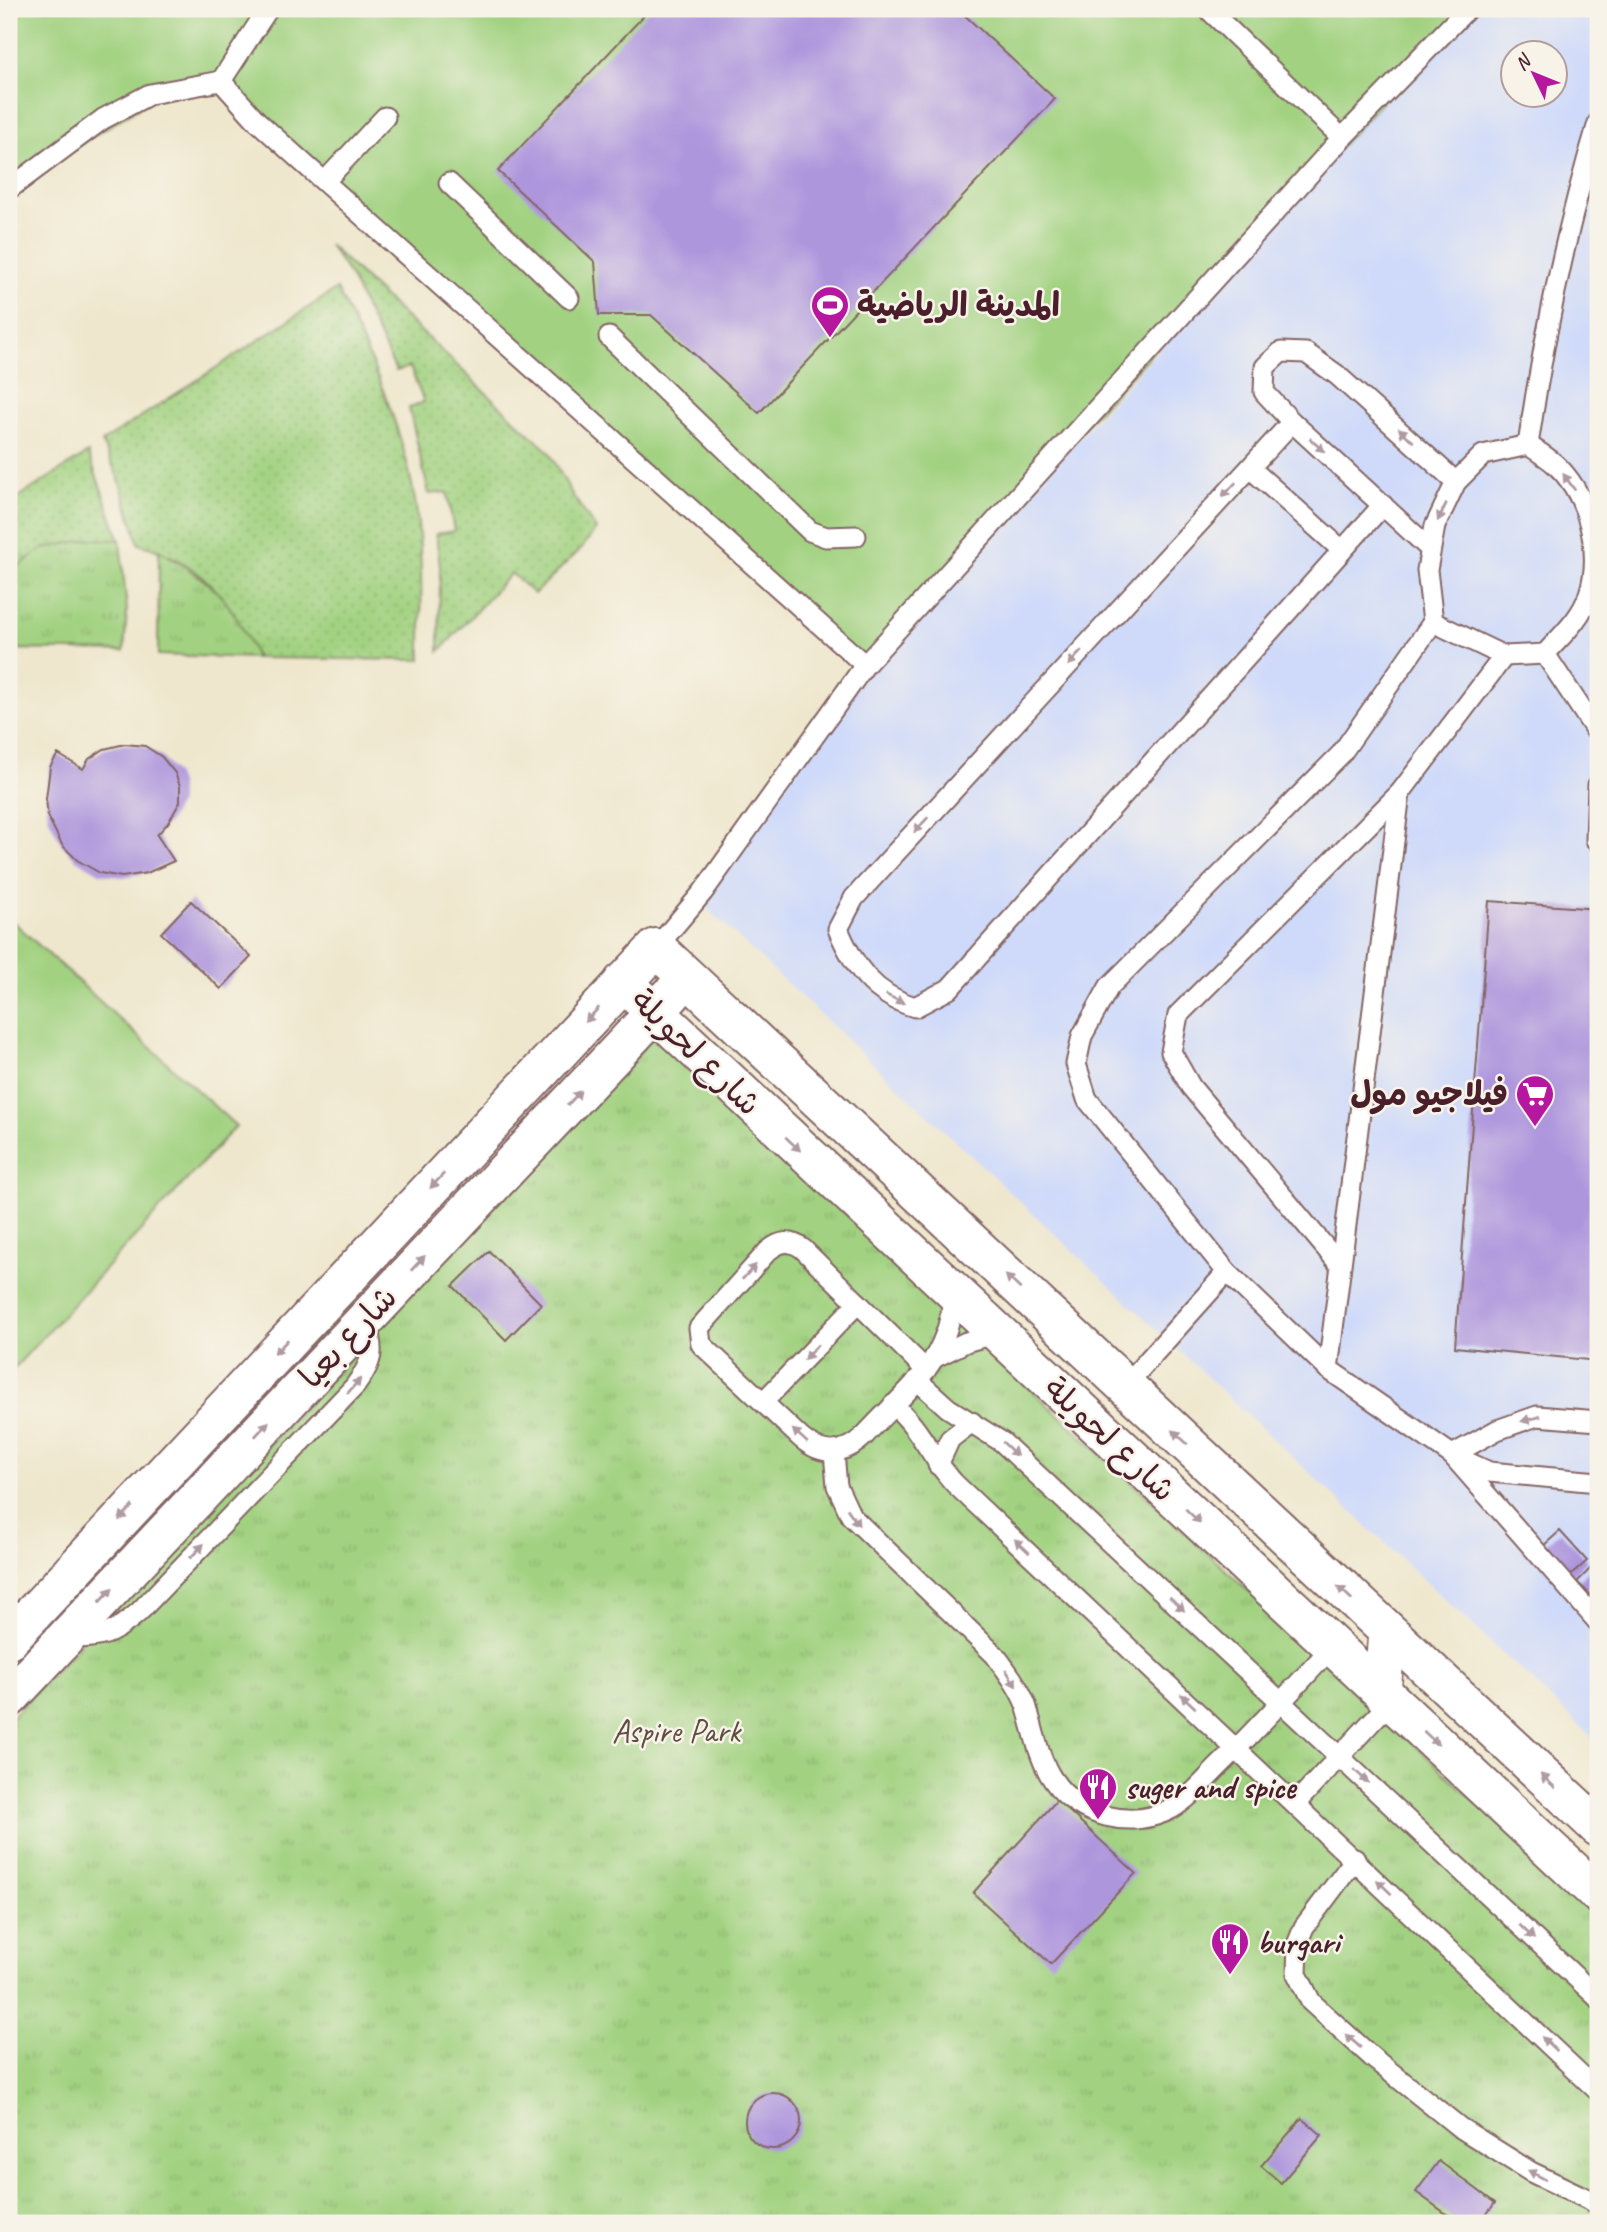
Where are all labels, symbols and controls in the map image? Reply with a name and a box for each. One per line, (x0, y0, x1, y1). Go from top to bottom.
north arrow (1498, 38, 1568, 108)
text: N (1510, 48, 1537, 76)
sports icon: المدينة الرياضية (809, 284, 851, 339)
place label: المدينة الرياضية (857, 284, 1060, 326)
one-way arrow (1398, 428, 1415, 444)
one-way arrow (1308, 436, 1325, 452)
one-way arrow (1562, 473, 1576, 492)
one-way arrow (1222, 481, 1238, 498)
one-way arrow (1436, 502, 1447, 522)
one-way arrow (1068, 649, 1084, 666)
one-way arrow (914, 816, 930, 833)
street label: شارع لحويلة (621, 979, 770, 1126)
one-way arrow (885, 993, 905, 1004)
one-way arrow (585, 1006, 601, 1023)
place label: فيلاجيو مول (1350, 1073, 1508, 1115)
supermarket icon: فيلاجيو مول (1514, 1073, 1556, 1128)
one-way arrow (566, 1090, 582, 1107)
one-way arrow (784, 1135, 801, 1151)
one-way arrow (429, 1172, 445, 1190)
one-way arrow (410, 1254, 426, 1272)
one-way arrow (740, 1263, 757, 1280)
one-way arrow (1005, 1274, 1022, 1290)
street label: شارع بعيا (290, 1277, 408, 1399)
one-way arrow (274, 1338, 290, 1355)
one-way arrow (803, 1343, 819, 1360)
street label: شارع لحويلة (1034, 1367, 1185, 1512)
one-way arrow (346, 1377, 362, 1395)
one-way arrow (1519, 1414, 1541, 1425)
one-way arrow (254, 1420, 270, 1438)
one-way arrow (792, 1429, 809, 1445)
one-way arrow (1171, 1429, 1188, 1446)
one-way arrow (1001, 1441, 1019, 1457)
one-way arrow (118, 1505, 134, 1522)
one-way arrow (846, 1508, 860, 1526)
one-way arrow (1184, 1508, 1202, 1524)
one-way arrow (1013, 1538, 1031, 1554)
one-way arrow (189, 1543, 205, 1560)
one-way arrow (1337, 1584, 1354, 1601)
one-way arrow (98, 1586, 114, 1604)
one-way arrow (1168, 1596, 1185, 1612)
one-way arrow (1005, 1669, 1018, 1688)
one-way arrow (1180, 1694, 1197, 1710)
park label: Aspire Park (612, 1710, 742, 1752)
one-way arrow (1422, 1730, 1440, 1746)
restaurant icon: suger and spice (1077, 1766, 1119, 1821)
place label: suger and spice (1125, 1766, 1298, 1808)
one-way arrow (1352, 1768, 1369, 1784)
one-way arrow (1539, 1773, 1557, 1789)
one-way arrow (1376, 1879, 1393, 1895)
restaurant icon: burgari (1209, 1921, 1251, 1976)
place label: burgari (1257, 1921, 1344, 1963)
one-way arrow (1518, 1923, 1535, 1939)
one-way arrow (1345, 2034, 1362, 2049)
one-way arrow (1541, 2036, 1558, 2052)
one-way arrow (1526, 2169, 1546, 2181)

